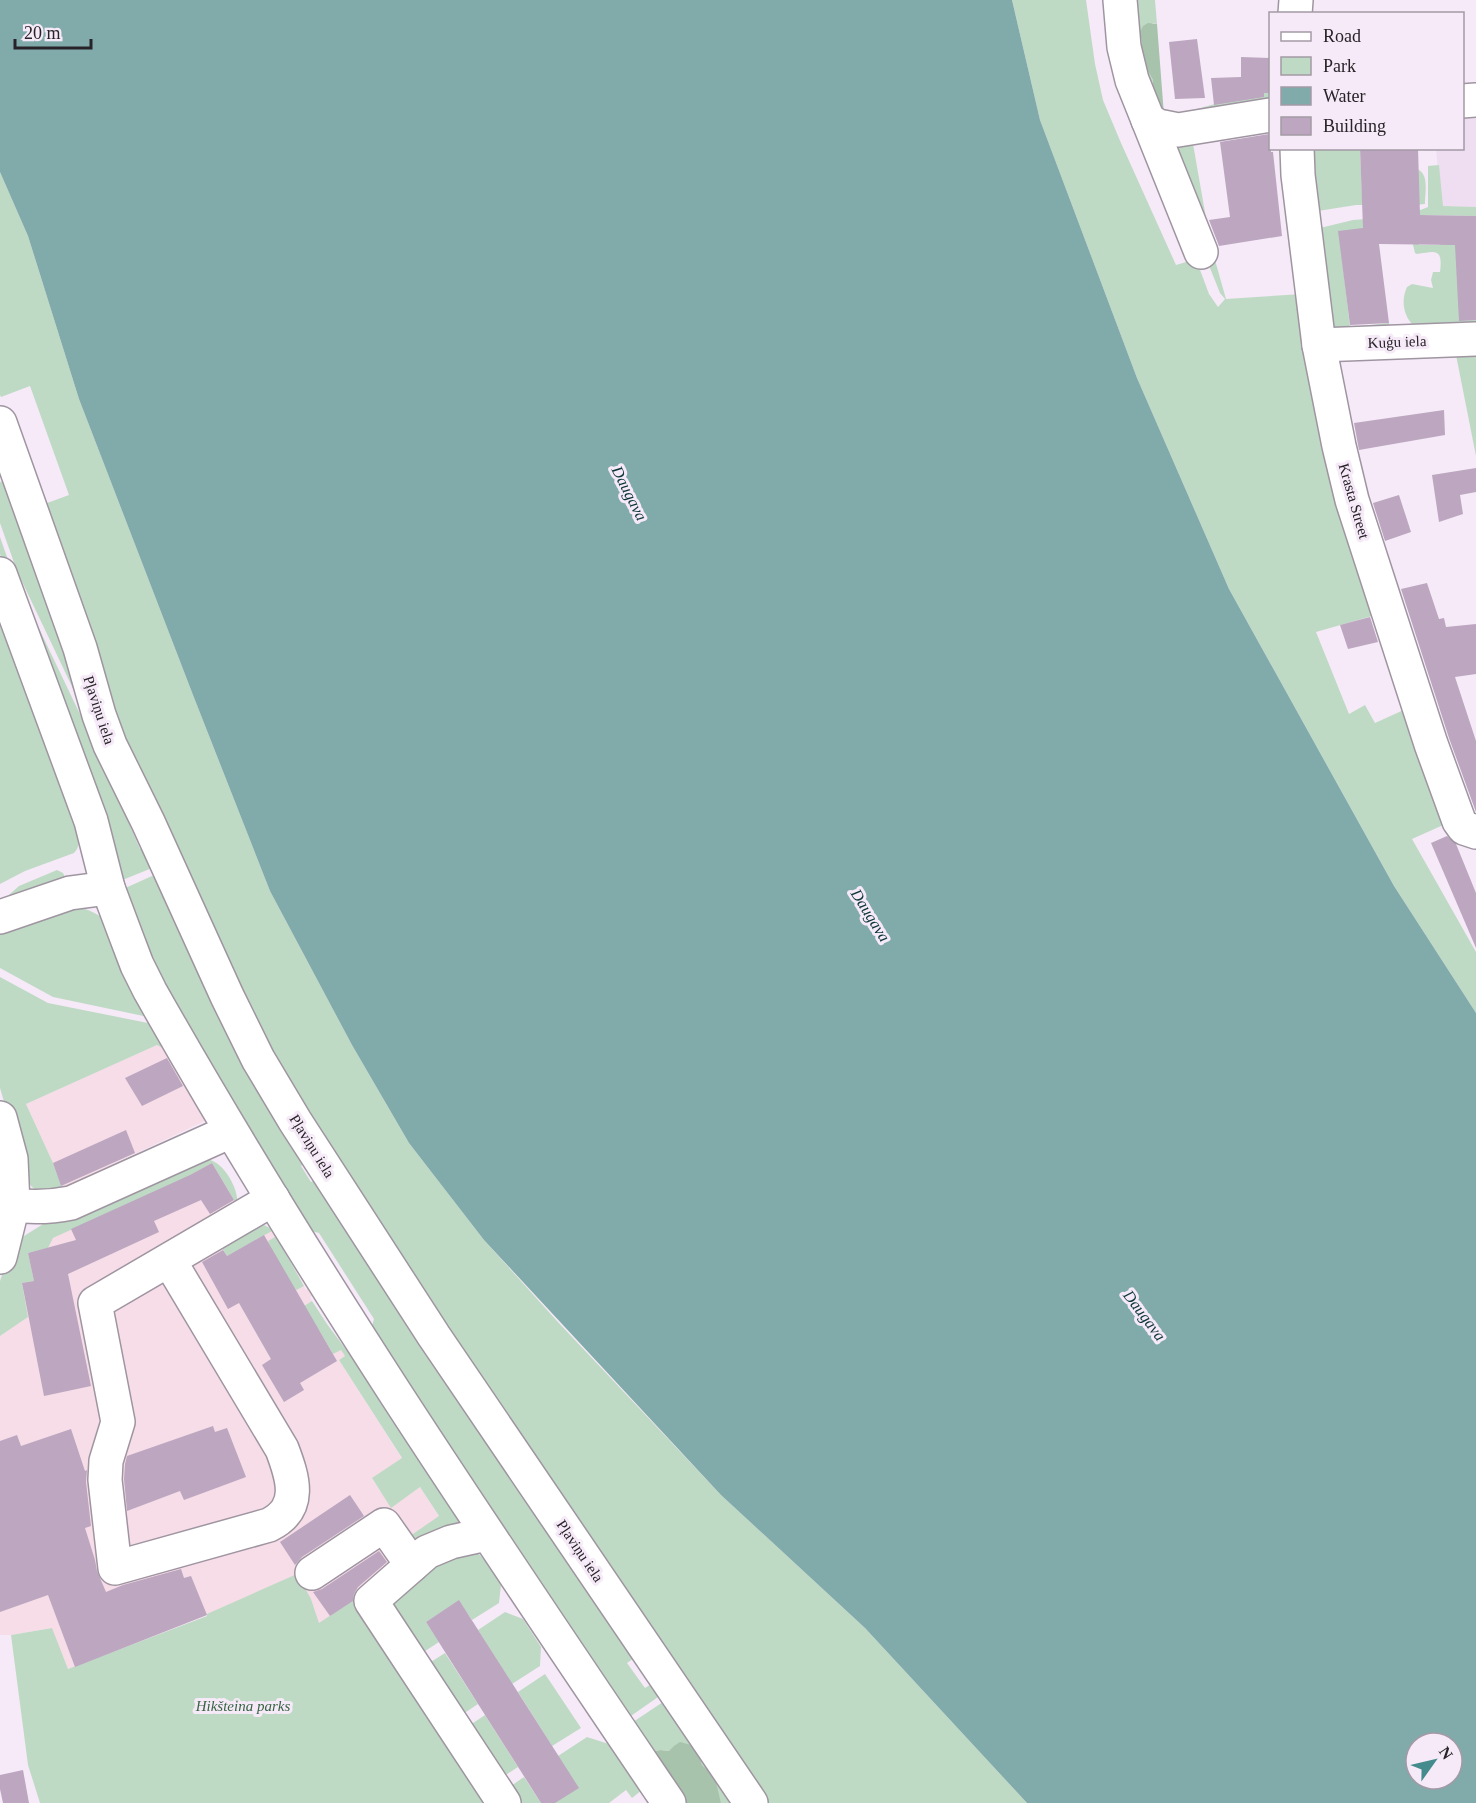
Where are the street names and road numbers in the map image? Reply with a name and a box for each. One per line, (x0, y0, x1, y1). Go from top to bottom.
street label: Kuģu iela (1367, 333, 1427, 351)
street label: Krasta Street (1336, 461, 1373, 541)
street label: Pļaviņu iela (79, 674, 118, 747)
street label: Pļaviņu iela (285, 1112, 338, 1181)
street label: Pļaviņu iela (553, 1517, 607, 1586)

